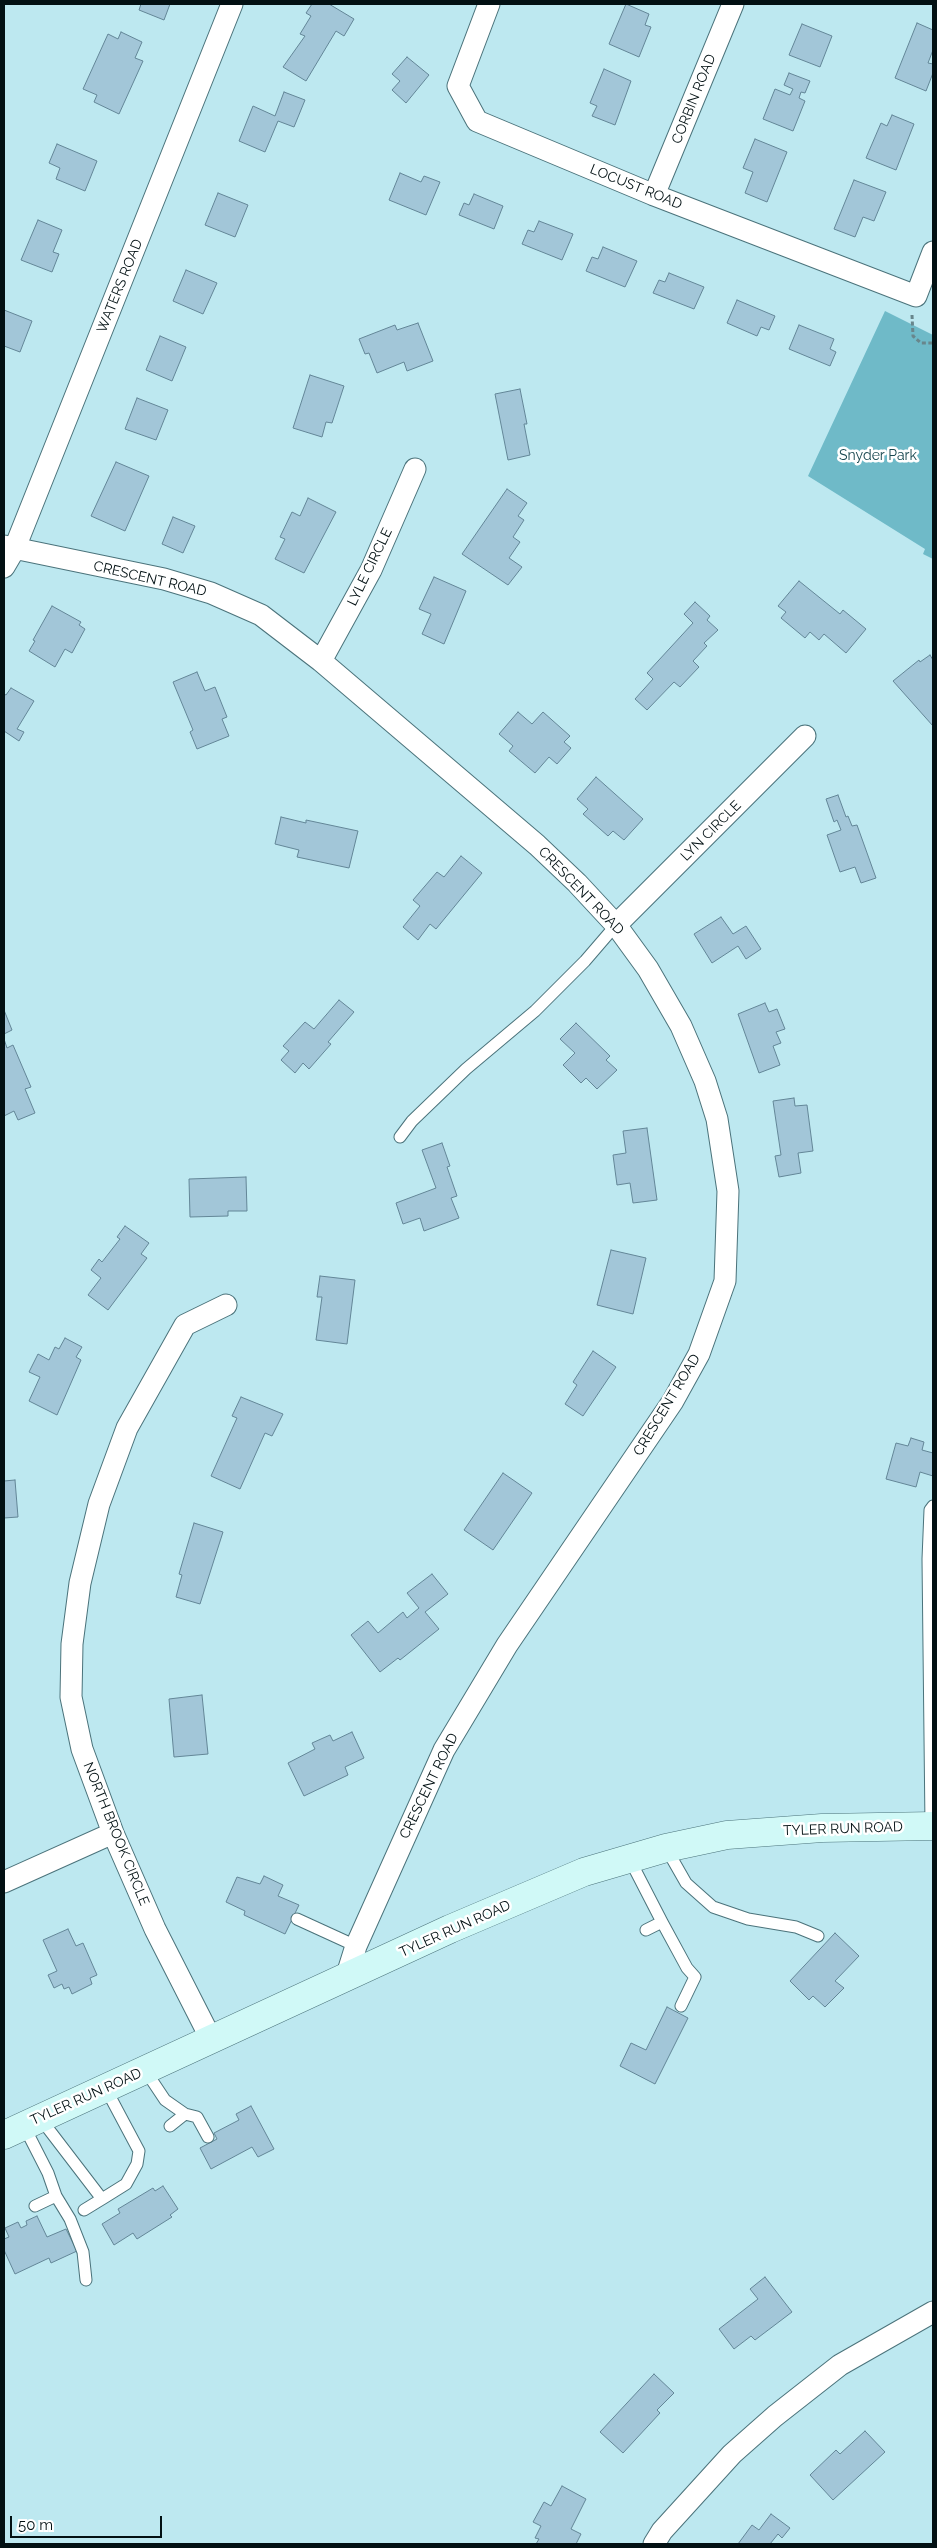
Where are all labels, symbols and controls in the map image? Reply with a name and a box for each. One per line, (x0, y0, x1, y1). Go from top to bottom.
street label: CORBIN ROAD (668, 52, 720, 146)
street label: LOCUST ROAD (588, 161, 684, 213)
street label: WATERS ROAD (94, 237, 146, 335)
park label: Snyder Park (839, 448, 917, 464)
street label: LYLE CIRCLE (344, 525, 396, 609)
street label: CRESCENT ROAD (92, 558, 208, 600)
street label: LYN CIRCLE (677, 797, 745, 865)
street label: CRESCENT ROAD (535, 844, 627, 938)
street label: CRESCENT ROAD (630, 1351, 704, 1459)
street label: CRESCENT ROAD (396, 1730, 462, 1842)
street label: NORTH BROOK CIRCLE (79, 1760, 153, 1908)
street label: TYLER RUN ROAD (783, 1819, 903, 1839)
street label: TYLER RUN ROAD (397, 1897, 513, 1961)
street label: TYLER RUN ROAD (28, 2065, 144, 2129)
scale bar (12, 2506, 165, 2538)
text: 50 m (18, 2516, 53, 2534)

